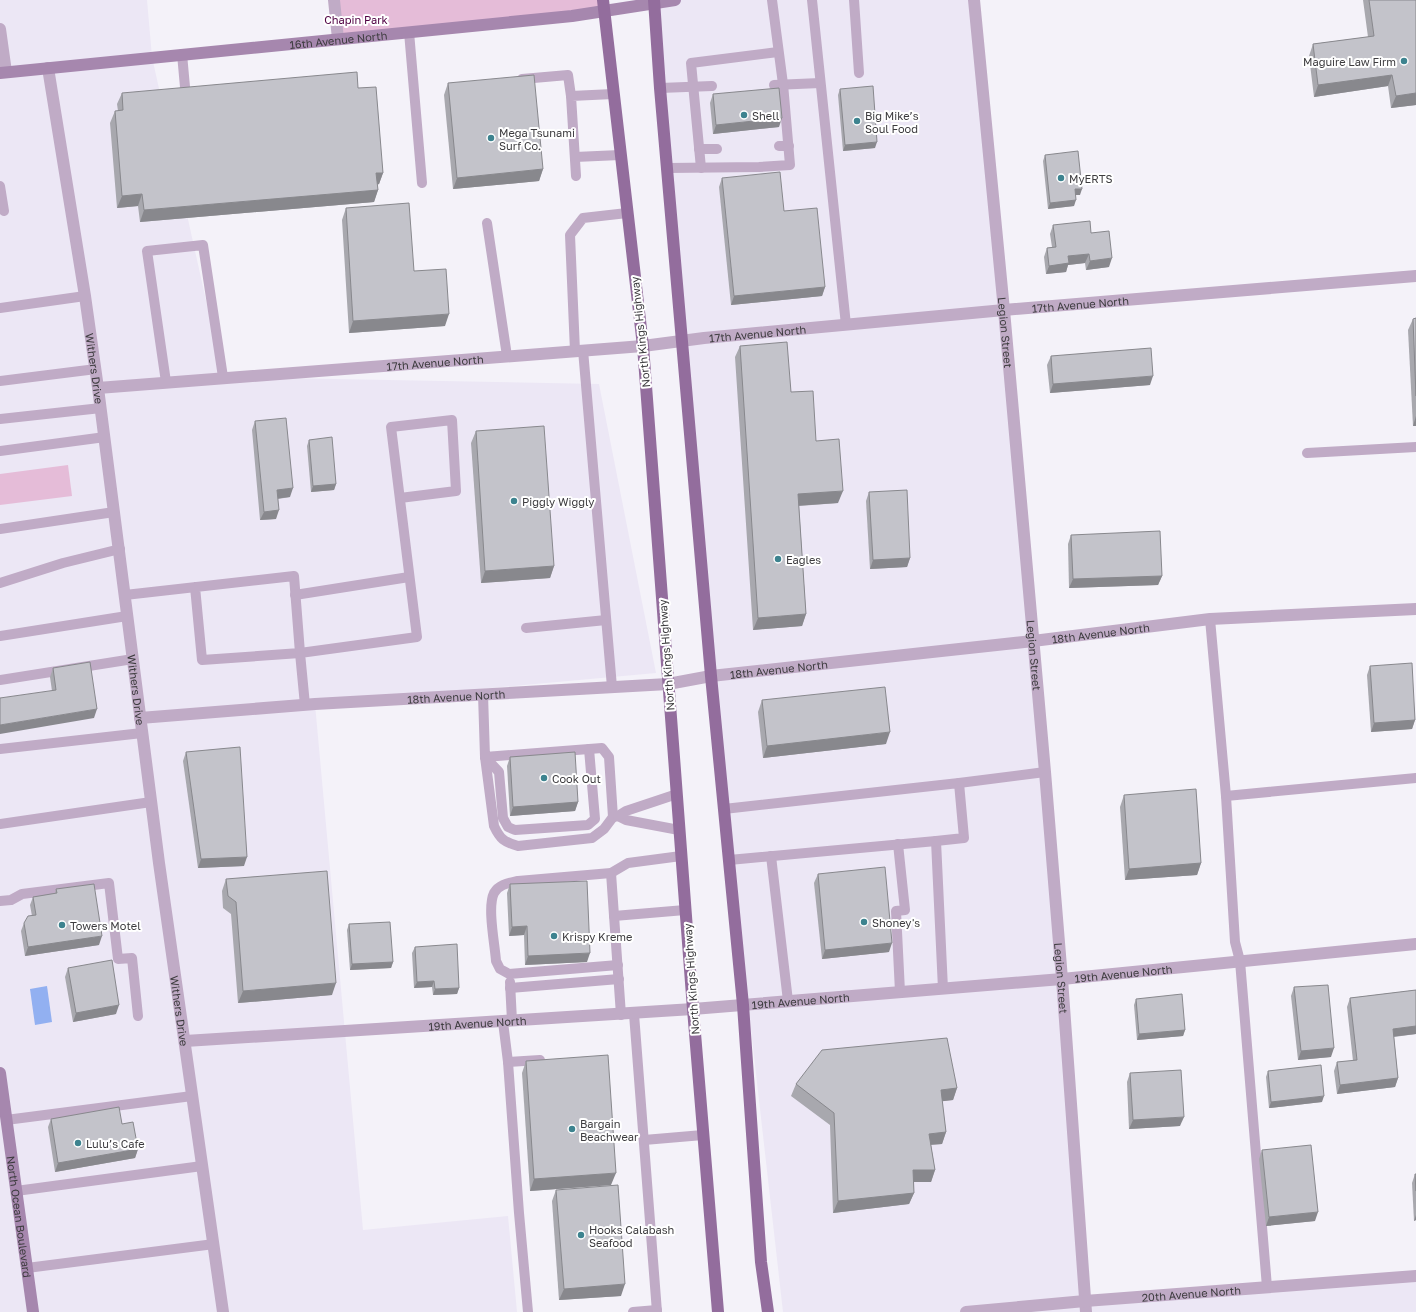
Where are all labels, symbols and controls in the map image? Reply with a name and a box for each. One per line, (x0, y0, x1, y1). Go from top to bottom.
park label: Chapin Park (324, 13, 388, 26)
street label: 16th Avenue North (289, 28, 388, 51)
place label: Maguire Law Firm (1303, 55, 1396, 68)
marker: Maguire Law Firm (1399, 56, 1409, 66)
place label: Shell (752, 109, 780, 122)
place label: Big Mike’s Soul Food (865, 109, 919, 135)
marker: Shell (739, 110, 749, 120)
marker: Big Mike’s Soul Food (852, 116, 862, 126)
place label: Mega Tsunami Surf Co. (499, 126, 575, 152)
marker: Mega Tsunami Surf Co. (486, 133, 496, 143)
place label: MyERTS (1069, 172, 1112, 185)
marker: MyERTS (1056, 173, 1066, 183)
street label: North Kings Highway (628, 276, 652, 388)
street label: 17th Avenue North (1031, 293, 1129, 314)
street label: Legion Street (996, 296, 1016, 368)
street label: 17th Avenue North (709, 322, 807, 344)
street label: Withers Drive (84, 332, 106, 404)
street label: 17th Avenue North (386, 352, 484, 372)
place label: Piggly Wiggly (522, 495, 594, 508)
marker: Piggly Wiggly (509, 496, 519, 506)
place label: Eagles (786, 553, 821, 566)
marker: Eagles (773, 554, 783, 564)
street label: North Kings Highway (656, 599, 676, 711)
street label: Legion Street (1025, 619, 1044, 691)
street label: 18th Avenue North (1051, 620, 1150, 645)
street label: Withers Drive (126, 653, 148, 726)
street label: 18th Avenue North (729, 657, 828, 680)
street label: 18th Avenue North (407, 687, 506, 705)
place label: Cook Out (552, 772, 601, 785)
marker: Cook Out (539, 773, 549, 783)
place label: Shoney's (872, 916, 920, 929)
marker: Shoney's (859, 917, 869, 927)
place label: Towers Motel (70, 919, 141, 932)
marker: Towers Motel (57, 920, 67, 930)
street label: North Kings Highway (681, 923, 701, 1035)
place label: Krispy Kreme (562, 930, 632, 943)
marker: Krispy Kreme (549, 931, 559, 941)
street label: Legion Street (1053, 942, 1071, 1014)
street label: 19th Avenue North (1074, 962, 1173, 984)
street label: Withers Drive (169, 975, 192, 1047)
street label: 19th Avenue North (751, 990, 850, 1011)
street label: 19th Avenue North (428, 1013, 527, 1032)
place label: Bargain Beachwear (580, 1117, 639, 1143)
marker: Bargain Beachwear (567, 1124, 577, 1134)
place label: Lulu’s Cafe (86, 1137, 145, 1150)
marker: Lulu’s Cafe (73, 1138, 83, 1148)
street label: North Ocean Boulevard (5, 1155, 35, 1278)
place label: Hooks Calabash Seafood (589, 1223, 674, 1249)
marker: Hooks Calabash Seafood (576, 1230, 586, 1240)
street label: 20th Avenue North (1141, 1283, 1241, 1303)

